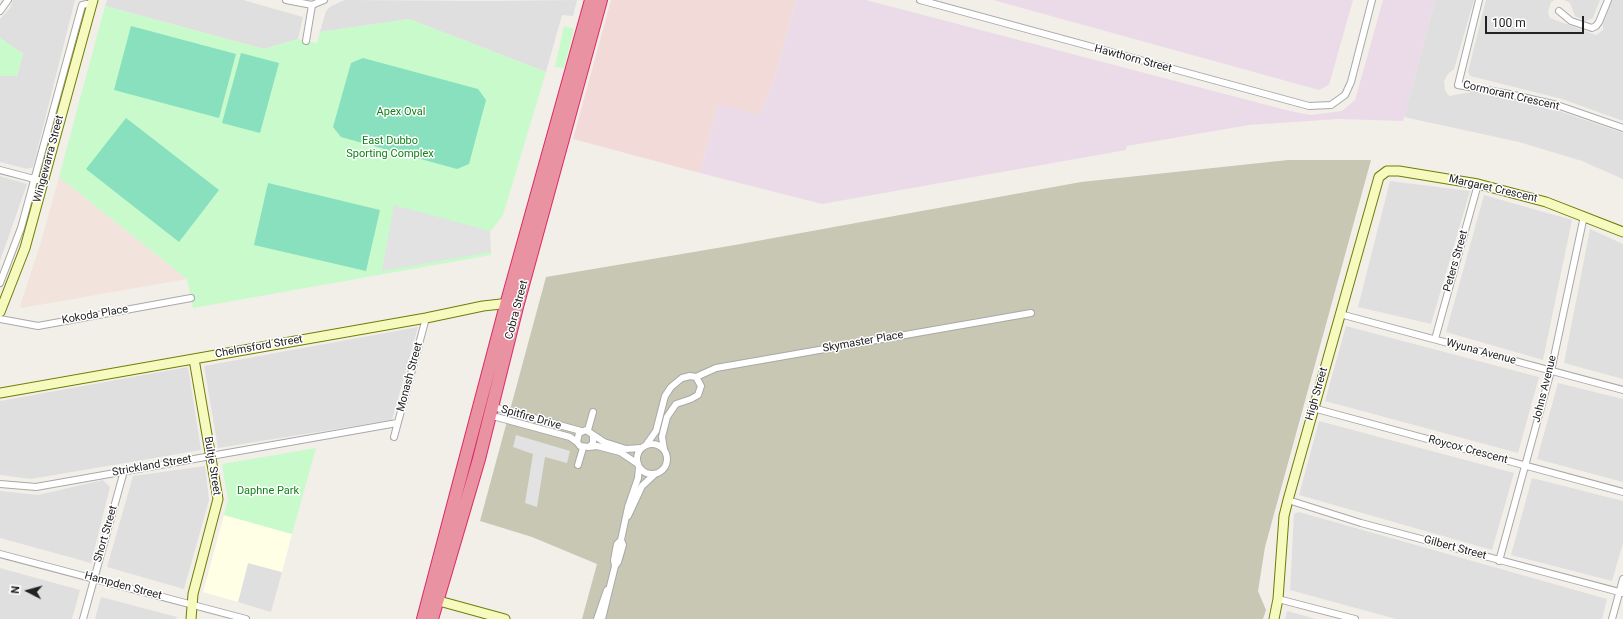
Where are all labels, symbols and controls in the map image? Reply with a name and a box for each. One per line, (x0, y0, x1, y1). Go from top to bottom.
scale bar (1487, 8, 1586, 34)
text: 100 m (1492, 16, 1526, 30)
street label: Hawthorn Street (1093, 42, 1173, 76)
street label: Cormorant Crescent (1462, 78, 1560, 114)
park label: Apex Oval (377, 105, 425, 119)
street label: Wingewarra Street (31, 114, 67, 204)
park label: East Dubbo Sporting Complex (346, 134, 434, 160)
street label: Margaret Crescent (1447, 172, 1539, 206)
street label: Peters Street (1441, 229, 1471, 293)
street label: Cobra Street (503, 279, 531, 341)
street label: Kokoda Place (61, 303, 129, 327)
street label: Skymaster Place (822, 328, 904, 356)
street label: Chelmsford Street (214, 333, 304, 361)
street label: Wyuna Avenue (1445, 336, 1517, 368)
street label: Monash Street (394, 341, 426, 413)
street label: Johns Avenue (1530, 354, 1560, 424)
street label: High Street (1303, 366, 1331, 422)
street label: Spitfire Drive (499, 403, 563, 433)
street label: Roycox Crescent (1427, 433, 1509, 467)
street label: Bultje Street (201, 436, 223, 496)
street label: Strickland Street (111, 453, 193, 479)
park label: Daphne Park (237, 484, 299, 498)
street label: Short Street (92, 504, 120, 564)
street label: Gilbert Street (1422, 533, 1488, 563)
street label: Hampden Street (83, 569, 163, 603)
north arrow (8, 571, 48, 611)
text: N (9, 585, 22, 594)

